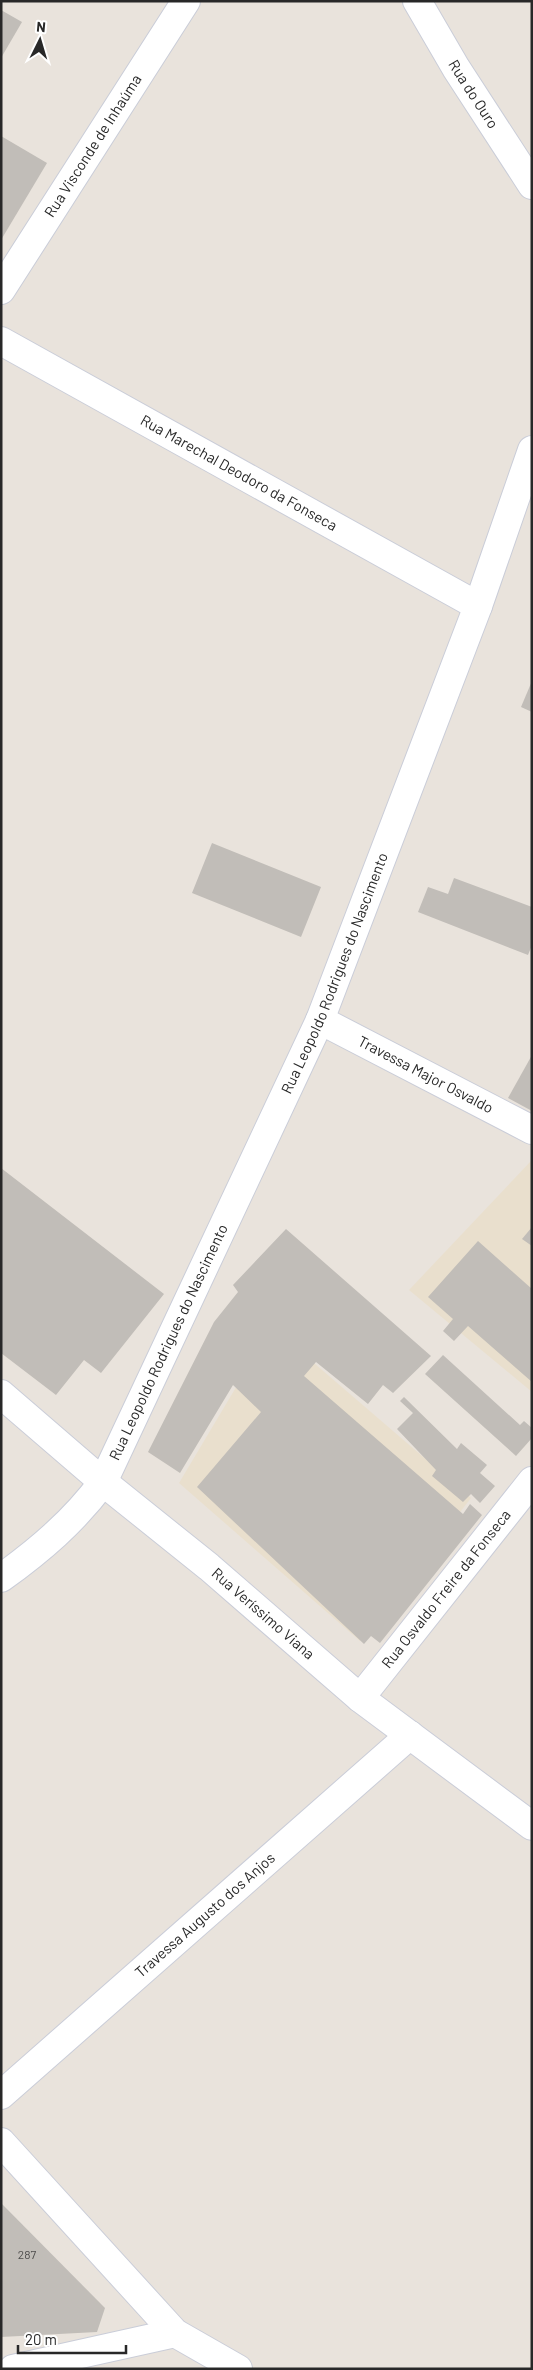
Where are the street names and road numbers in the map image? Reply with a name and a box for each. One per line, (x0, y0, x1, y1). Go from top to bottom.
street label: Rua do Ouro (445, 56, 503, 132)
street label: Rua Visconde de Inhaúma (40, 71, 145, 220)
street label: Rua Marechal Deodoro da Fonseca (138, 410, 341, 534)
street label: Rua Leopoldo Rodrigues do Nascimento (277, 850, 391, 1096)
street label: Travessa Major Osvaldo (355, 1031, 497, 1116)
street label: Rua Leopoldo Rodrigues do Nascimento (105, 1221, 231, 1463)
street label: Rua Osvaldo Freire da Fonseca (377, 1506, 514, 1671)
street label: Rua Veríssimo Viana (208, 1564, 319, 1663)
street label: Travessa Augusto dos Anjos (131, 1848, 278, 1981)

